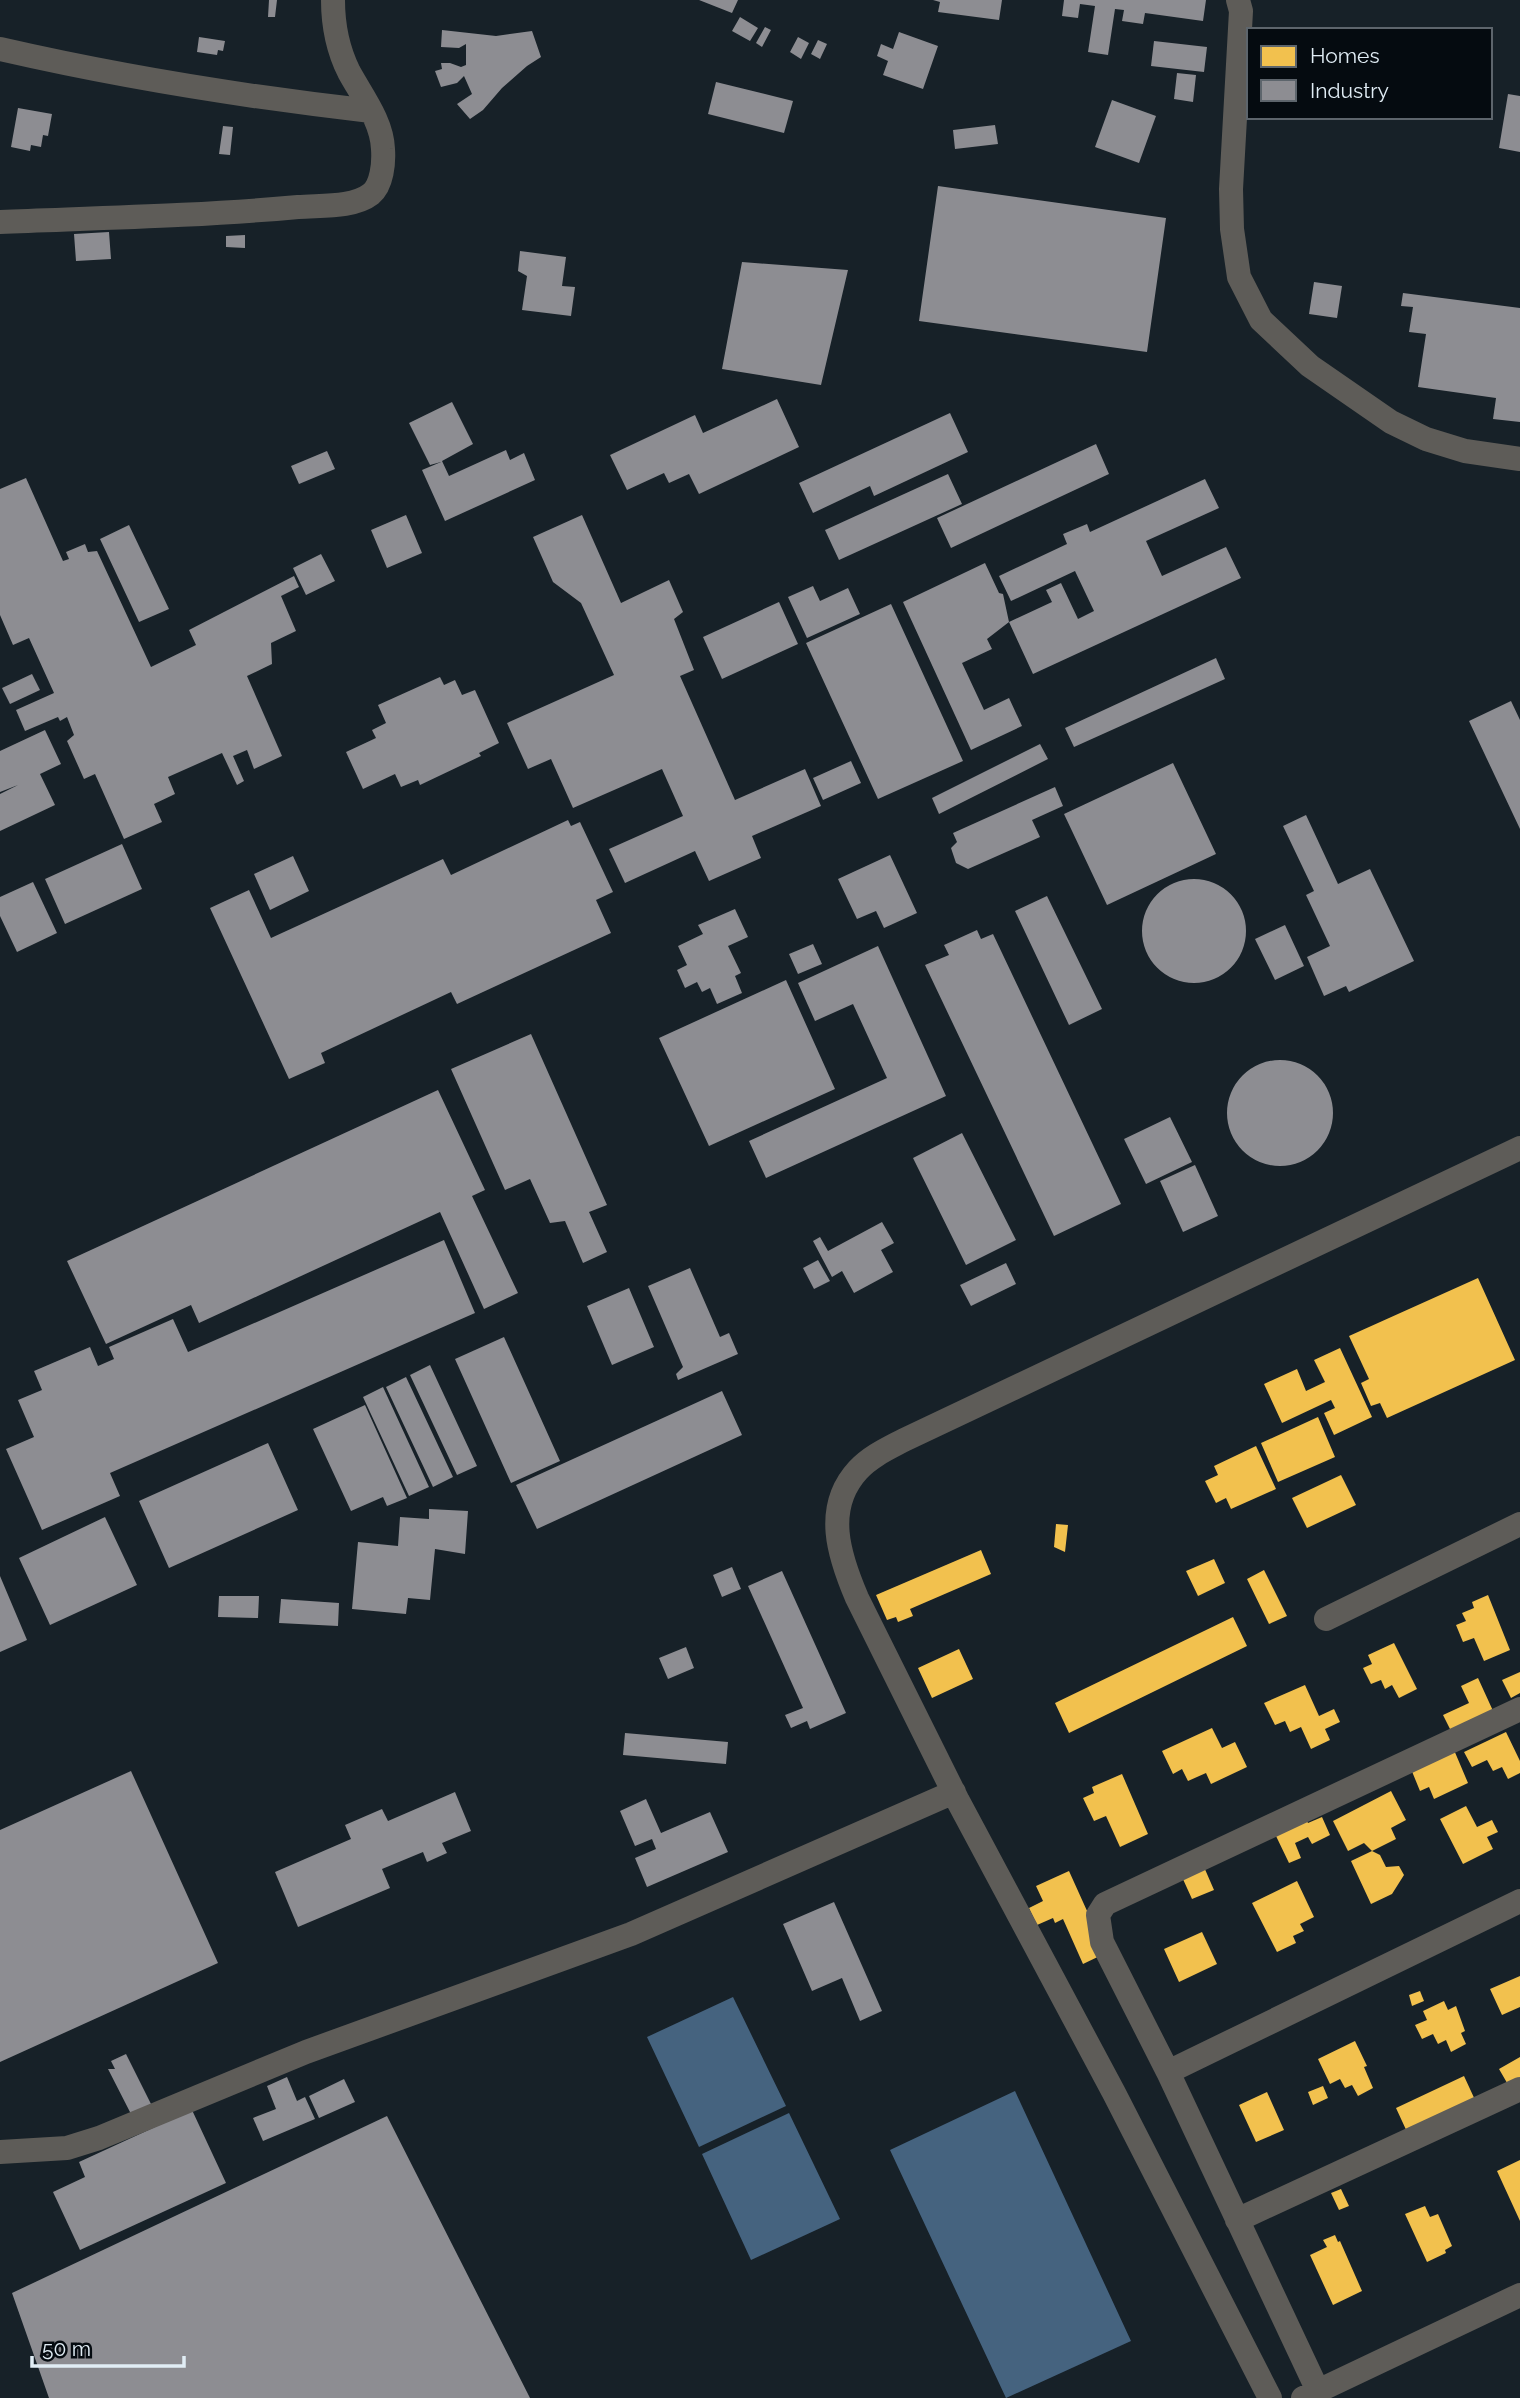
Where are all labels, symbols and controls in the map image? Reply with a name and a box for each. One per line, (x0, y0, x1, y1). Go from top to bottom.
legend (1247, 28, 1492, 119)
text: Homes (1310, 43, 1380, 68)
text: Industry (1310, 78, 1389, 103)
scale bar (32, 2324, 184, 2368)
text: 50 m (42, 2336, 91, 2361)

